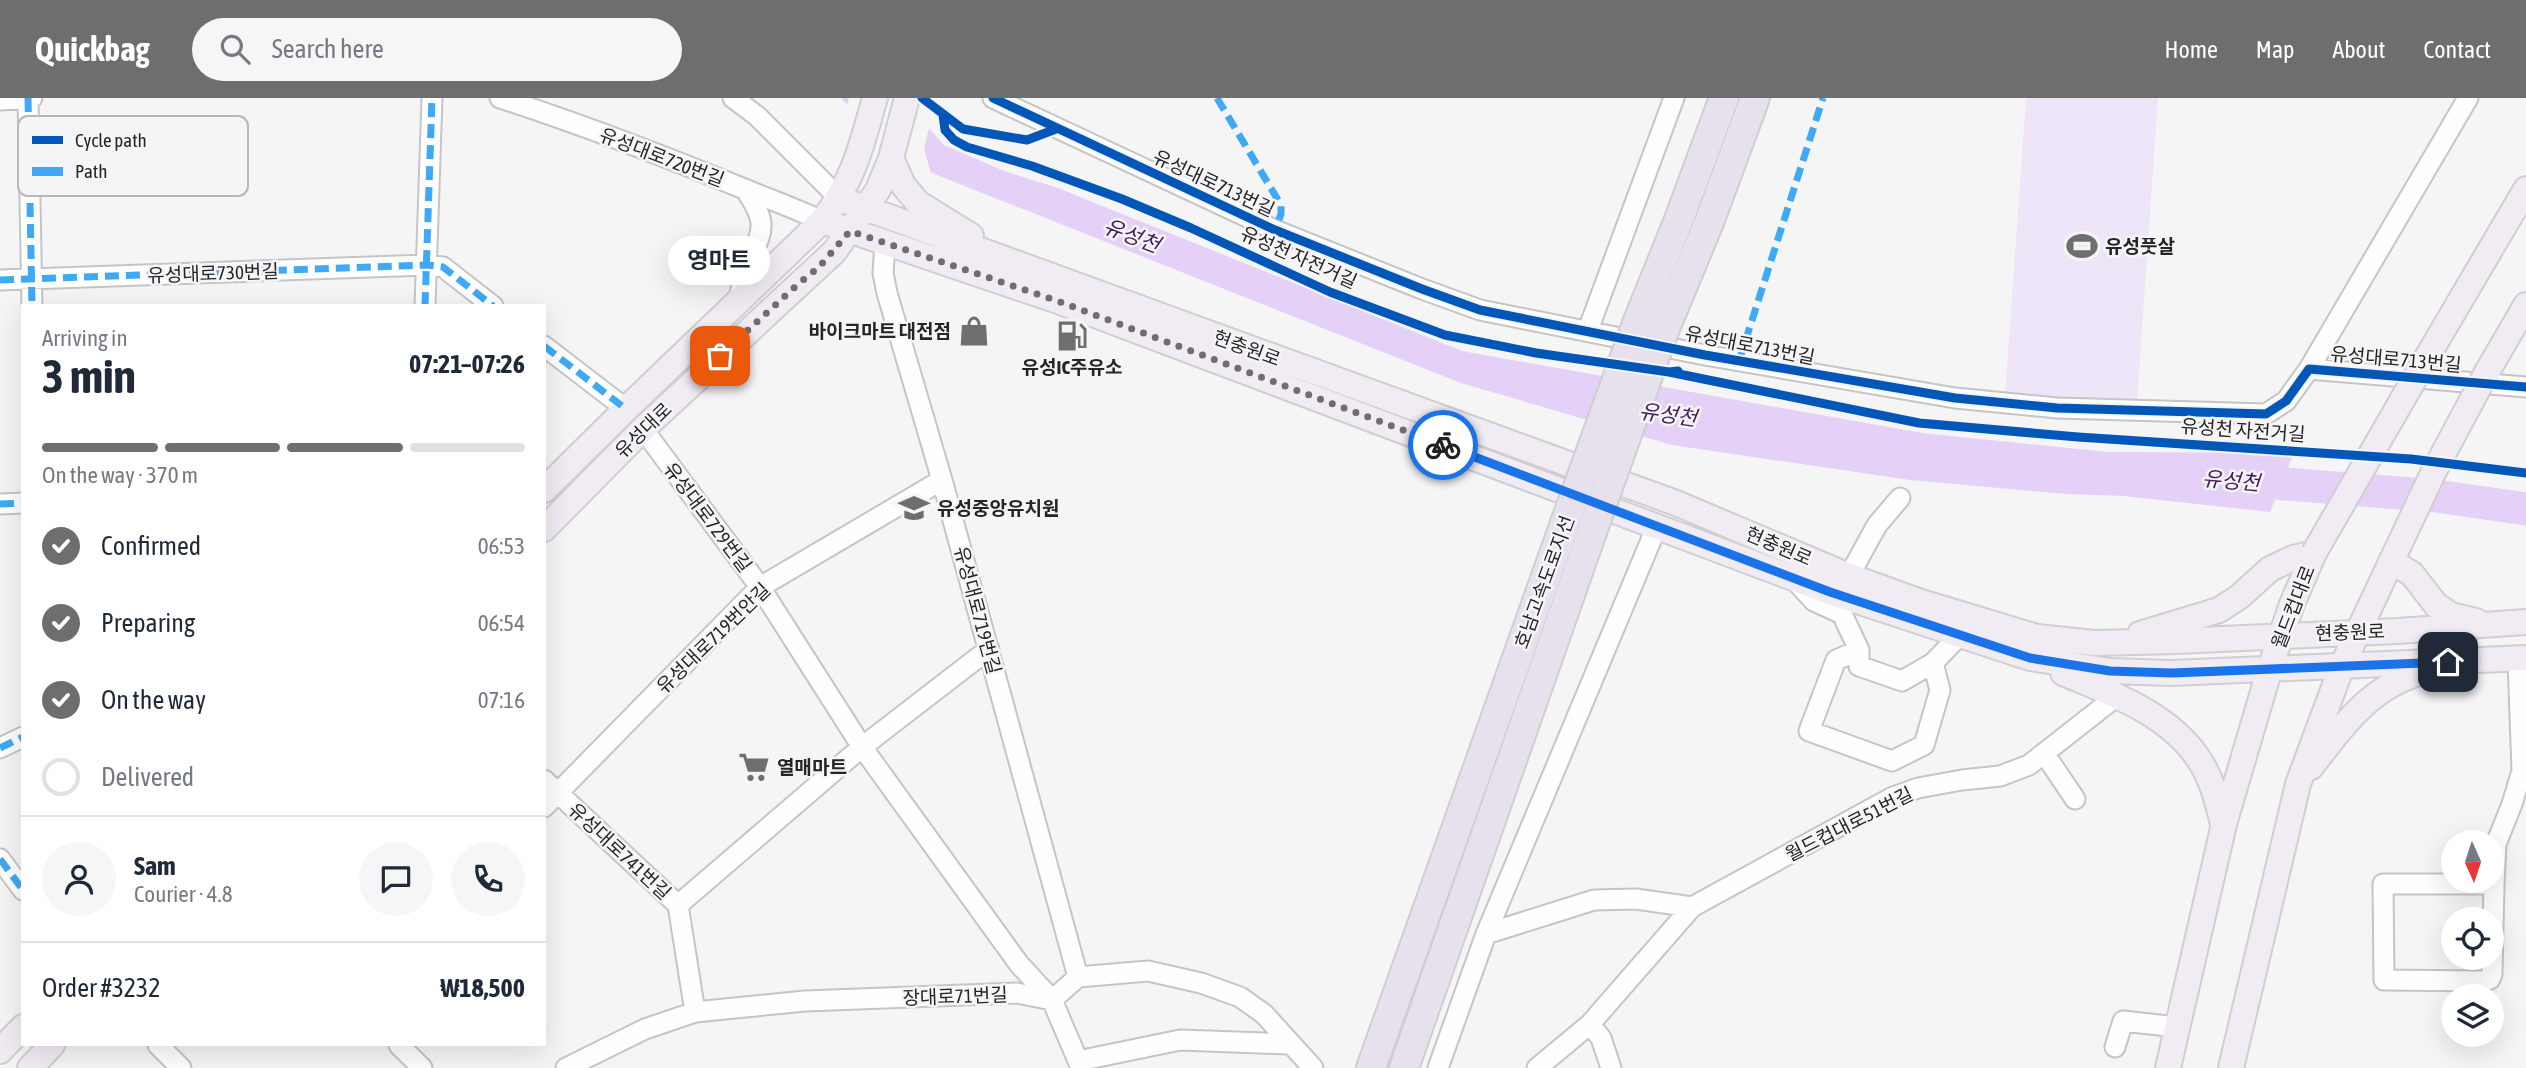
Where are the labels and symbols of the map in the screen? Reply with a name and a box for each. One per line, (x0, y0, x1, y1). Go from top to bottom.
legend (18, 116, 248, 196)
street label: 유성대로720번길 (597, 123, 727, 191)
text: Cycle path (75, 129, 147, 151)
street label: 유성대로713번길 (1150, 145, 1278, 221)
text: Path (75, 160, 107, 182)
water label: 유성천 (1101, 213, 1166, 258)
street label: 유성천 자전거길 (1237, 222, 1361, 292)
sports icon: 유성풋살 (2065, 229, 2099, 263)
place label: 유성풋살 (2105, 235, 2175, 257)
callout: 영마트 (669, 237, 771, 286)
street label: 유성대로730번길 (147, 260, 279, 286)
shop icon: 바이크마트 대전점 (957, 314, 991, 348)
fuel station icon: 유성IC주유소 (1055, 319, 1089, 353)
place label: 바이크마트 대전점 (809, 320, 951, 342)
street label: 유성대로713번길 (1683, 322, 1817, 368)
pin (690, 326, 750, 386)
street label: 현충원로 (1210, 326, 1284, 370)
street label: 유성대로713번길 (2329, 342, 2463, 376)
place label: 유성IC주유소 (1022, 356, 1122, 378)
street label: 유성대로 (610, 398, 676, 462)
water label: 유성천 (1638, 398, 1701, 430)
courier (1408, 410, 1478, 480)
street label: 유성천 자전거길 (2180, 415, 2306, 445)
street label: 유성대로729번길 (660, 458, 756, 576)
water label: 유성천 (2201, 466, 2264, 495)
school or university icon: 유성중앙유치원 (897, 491, 931, 525)
place label: 유성중앙유치원 (937, 497, 1059, 519)
street label: 호남고속도로지선 (1510, 513, 1578, 651)
street label: 현충원로 (1743, 522, 1815, 570)
street label: 유성대로719번길 (950, 544, 1006, 676)
street label: 월드컵대로 (2267, 562, 2319, 652)
street label: 유성대로719번안길 (652, 578, 774, 698)
street label: 현충원로 (2315, 620, 2385, 644)
pin (2418, 632, 2478, 692)
supermarket icon: 열매마트 (737, 750, 771, 784)
place label: 열매마트 (777, 756, 847, 778)
street label: 월드컵대로51번길 (1782, 782, 1916, 866)
street label: 유성대로741번길 (564, 798, 676, 904)
north arrow (2441, 830, 2504, 892)
street label: 장대로71번길 (902, 983, 1008, 1009)

